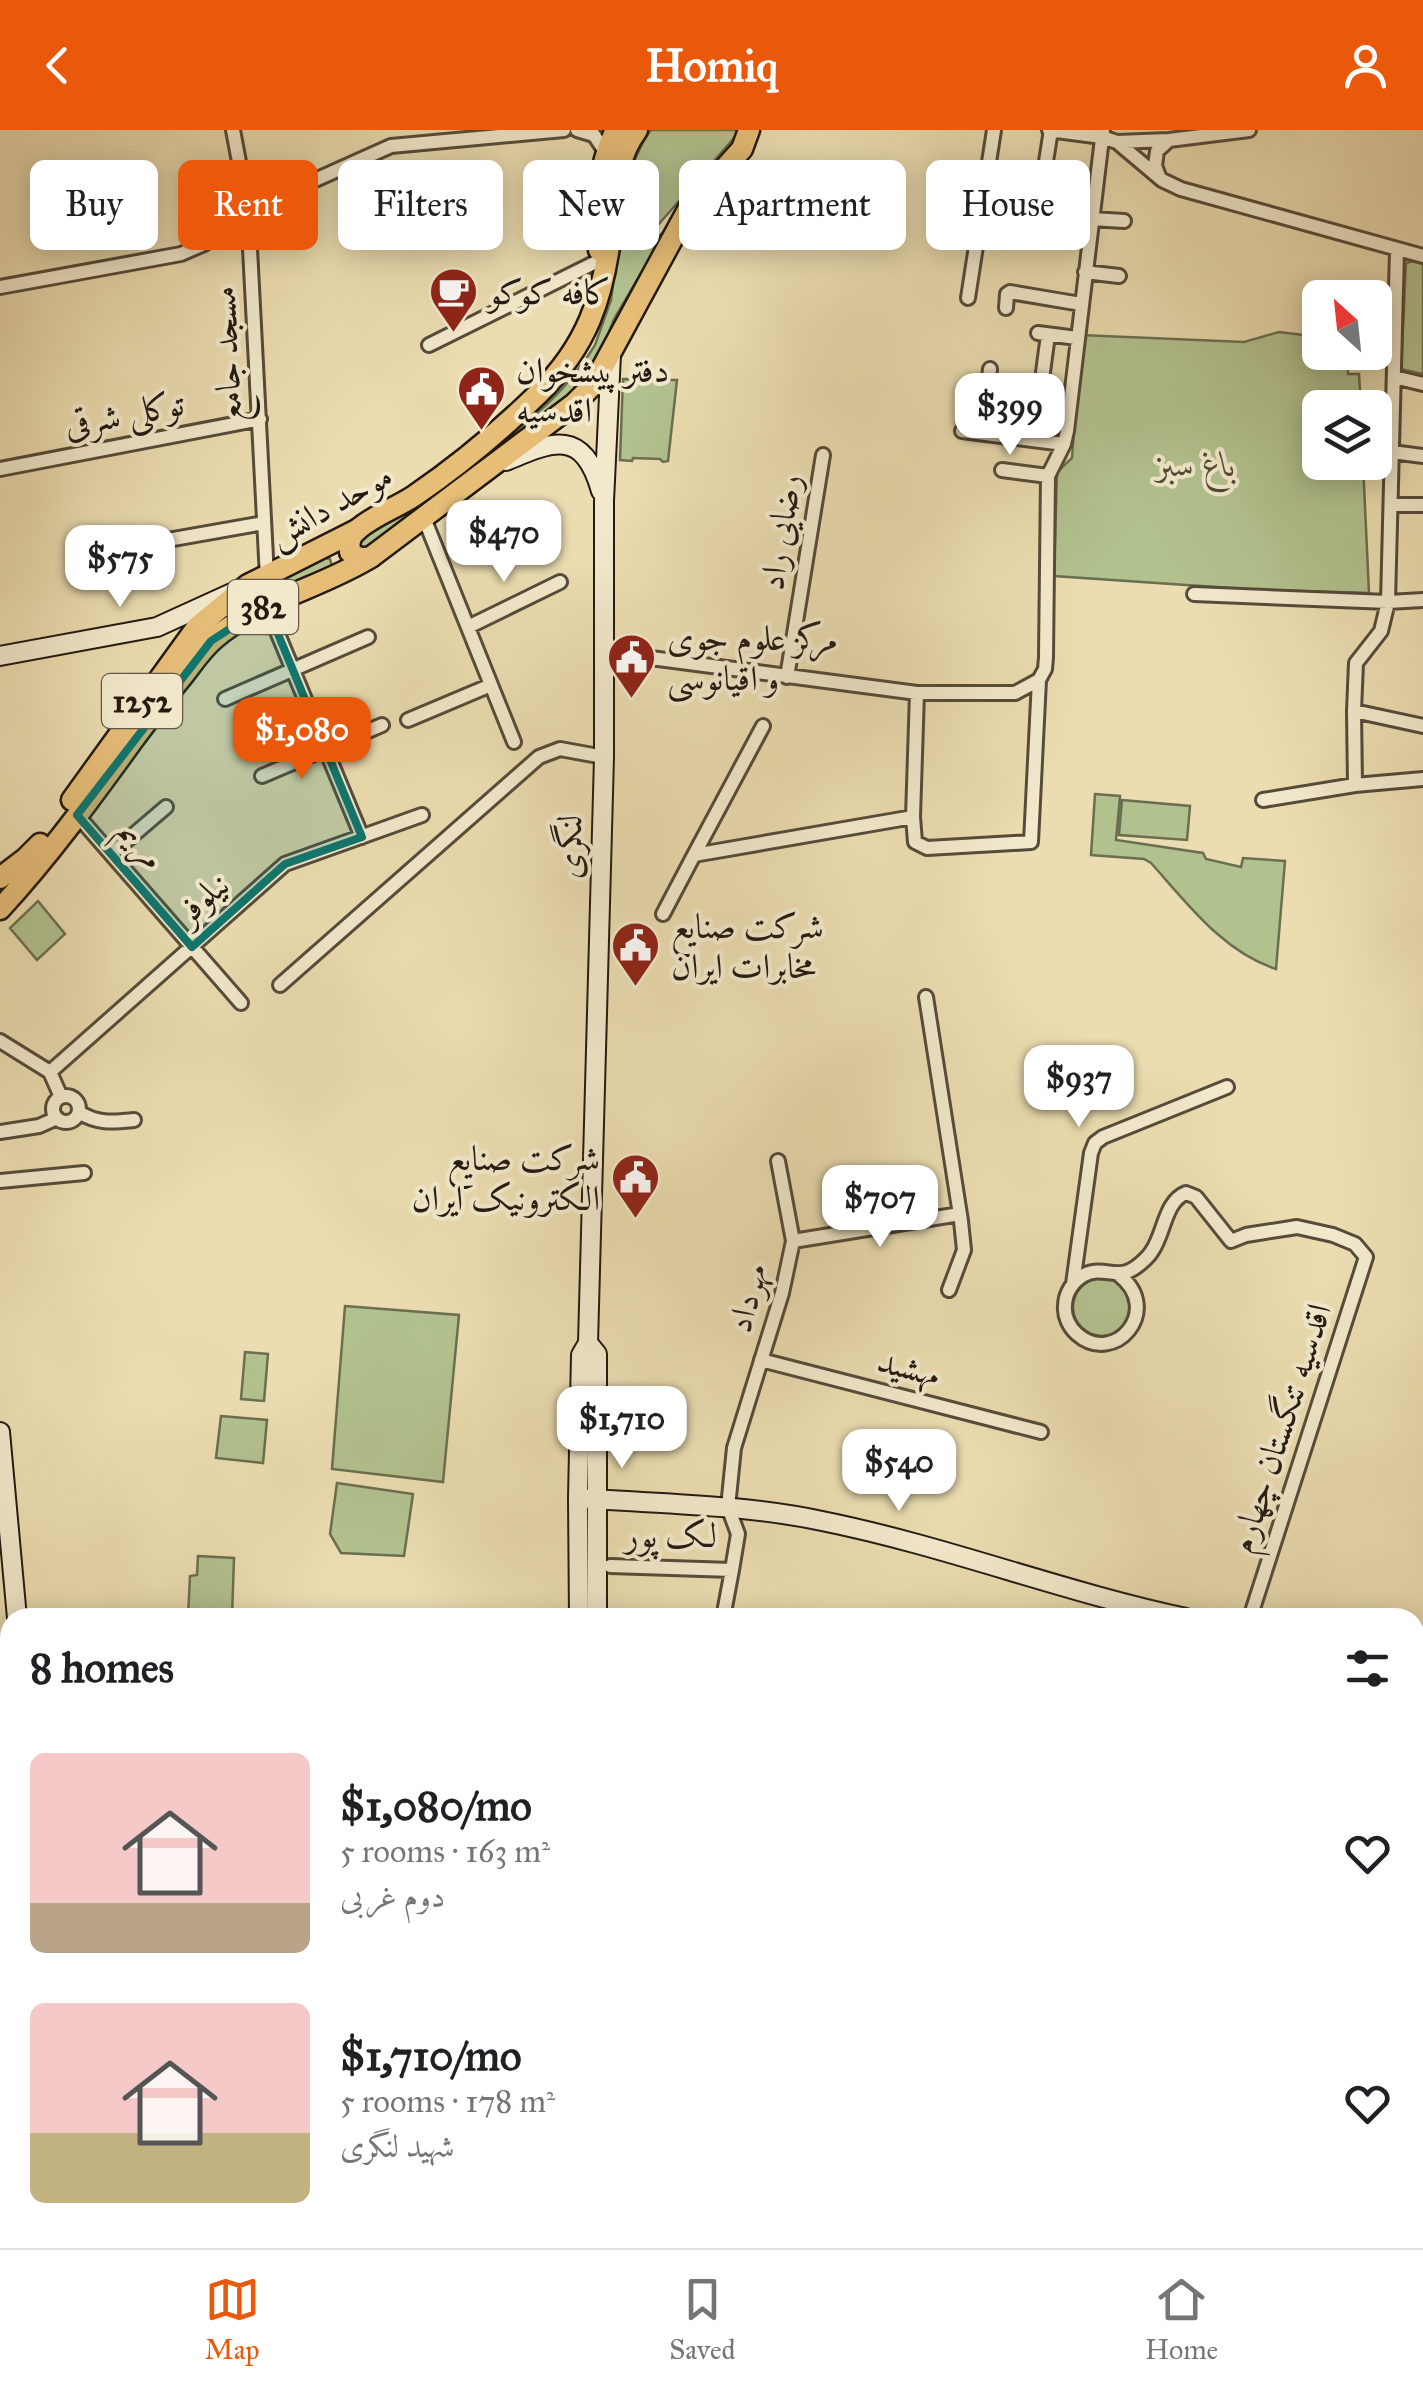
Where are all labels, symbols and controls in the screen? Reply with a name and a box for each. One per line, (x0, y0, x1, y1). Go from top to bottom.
icon: back (30, 38, 85, 93)
text: Homiq (645, 38, 778, 93)
icon: person (1338, 38, 1393, 93)
chip: Buy (30, 160, 158, 250)
chip: Rent (178, 160, 318, 250)
chip: Filters (338, 160, 503, 250)
chip: New (523, 160, 659, 250)
chip: Apartment (679, 160, 906, 250)
chip: House (926, 160, 1090, 250)
cafe icon: کافه کوکو (427, 266, 479, 334)
place label: کافه کوکو (485, 271, 611, 314)
north arrow (1302, 280, 1392, 370)
map controls (1302, 280, 1392, 480)
street label: مسجد جامع (201, 284, 261, 423)
place label: دفتر پیشخوان اقدسیه (516, 349, 669, 432)
public building icon: دفتر پیشخوان اقدسیه (455, 364, 507, 432)
pin: $399 (951, 373, 1069, 458)
street label: توکلی شرقی (61, 382, 189, 450)
text: $399 (977, 386, 1043, 425)
button: layers (1302, 390, 1392, 480)
park label: باغ سبز (1153, 443, 1236, 493)
street label: موحد دانش (261, 454, 401, 559)
street label: رضایی راد (750, 471, 813, 594)
pin: $470 (445, 500, 563, 585)
text: $470 (468, 513, 540, 552)
pin: $575 (61, 525, 179, 610)
text: $575 (87, 538, 153, 577)
road number: 382 (228, 580, 298, 634)
place label: مرکز علوم جوی و اقیانوسی (667, 617, 838, 703)
public building icon: مرکز علوم جوی و اقیانوسی (606, 632, 658, 700)
road number: 1252 (102, 674, 182, 728)
pin: $1,080 (221, 697, 383, 782)
text: $1,080 (255, 710, 349, 749)
street label: مریم (102, 810, 175, 884)
street label: لنگری (547, 814, 592, 880)
street label: نیلوفر (164, 863, 238, 936)
place label: شرکت صنایع مخابرات ایران (671, 905, 824, 988)
public building icon: شرکت صنایع مخابرات ایران (610, 920, 662, 988)
pin: $937 (1020, 1045, 1138, 1130)
text: $937 (1046, 1058, 1112, 1097)
place label: شرکت صنایع الکترونیک ایران (412, 1137, 600, 1220)
public building icon: شرکت صنایع الکترونیک ایران (609, 1152, 661, 1220)
pin: $707 (821, 1165, 939, 1250)
text: $707 (844, 1178, 916, 1217)
street label: مهرداد (718, 1259, 778, 1338)
street label: اقدسیه تنگستان چهارم (1219, 1298, 1350, 1561)
street label: مهشید (872, 1339, 945, 1397)
pin: $1,710 (541, 1386, 703, 1471)
text: $1,710 (579, 1399, 665, 1438)
pin: $540 (840, 1429, 958, 1514)
text: $540 (864, 1442, 934, 1481)
street label: لک پور (622, 1514, 717, 1560)
icon: filters (1340, 1641, 1395, 1696)
text: 8 homes (30, 1642, 174, 1694)
text: $1,080/mo (340, 1780, 532, 1832)
icon: home (110, 1793, 230, 1913)
icon: heart (1340, 1826, 1395, 1881)
text: 5 rooms · 163 m² (340, 1832, 550, 1871)
text: دوم غربی (340, 1877, 445, 1916)
text: $1,710/mo (340, 2030, 521, 2082)
icon: home (110, 2043, 230, 2163)
icon: heart (1340, 2076, 1395, 2131)
text: 5 rooms · 178 m² (340, 2082, 555, 2121)
text: شهید لنگری (340, 2127, 455, 2166)
tab: Map (205, 2272, 260, 2367)
tab: Saved (669, 2272, 736, 2367)
tab: Home (1145, 2272, 1218, 2367)

